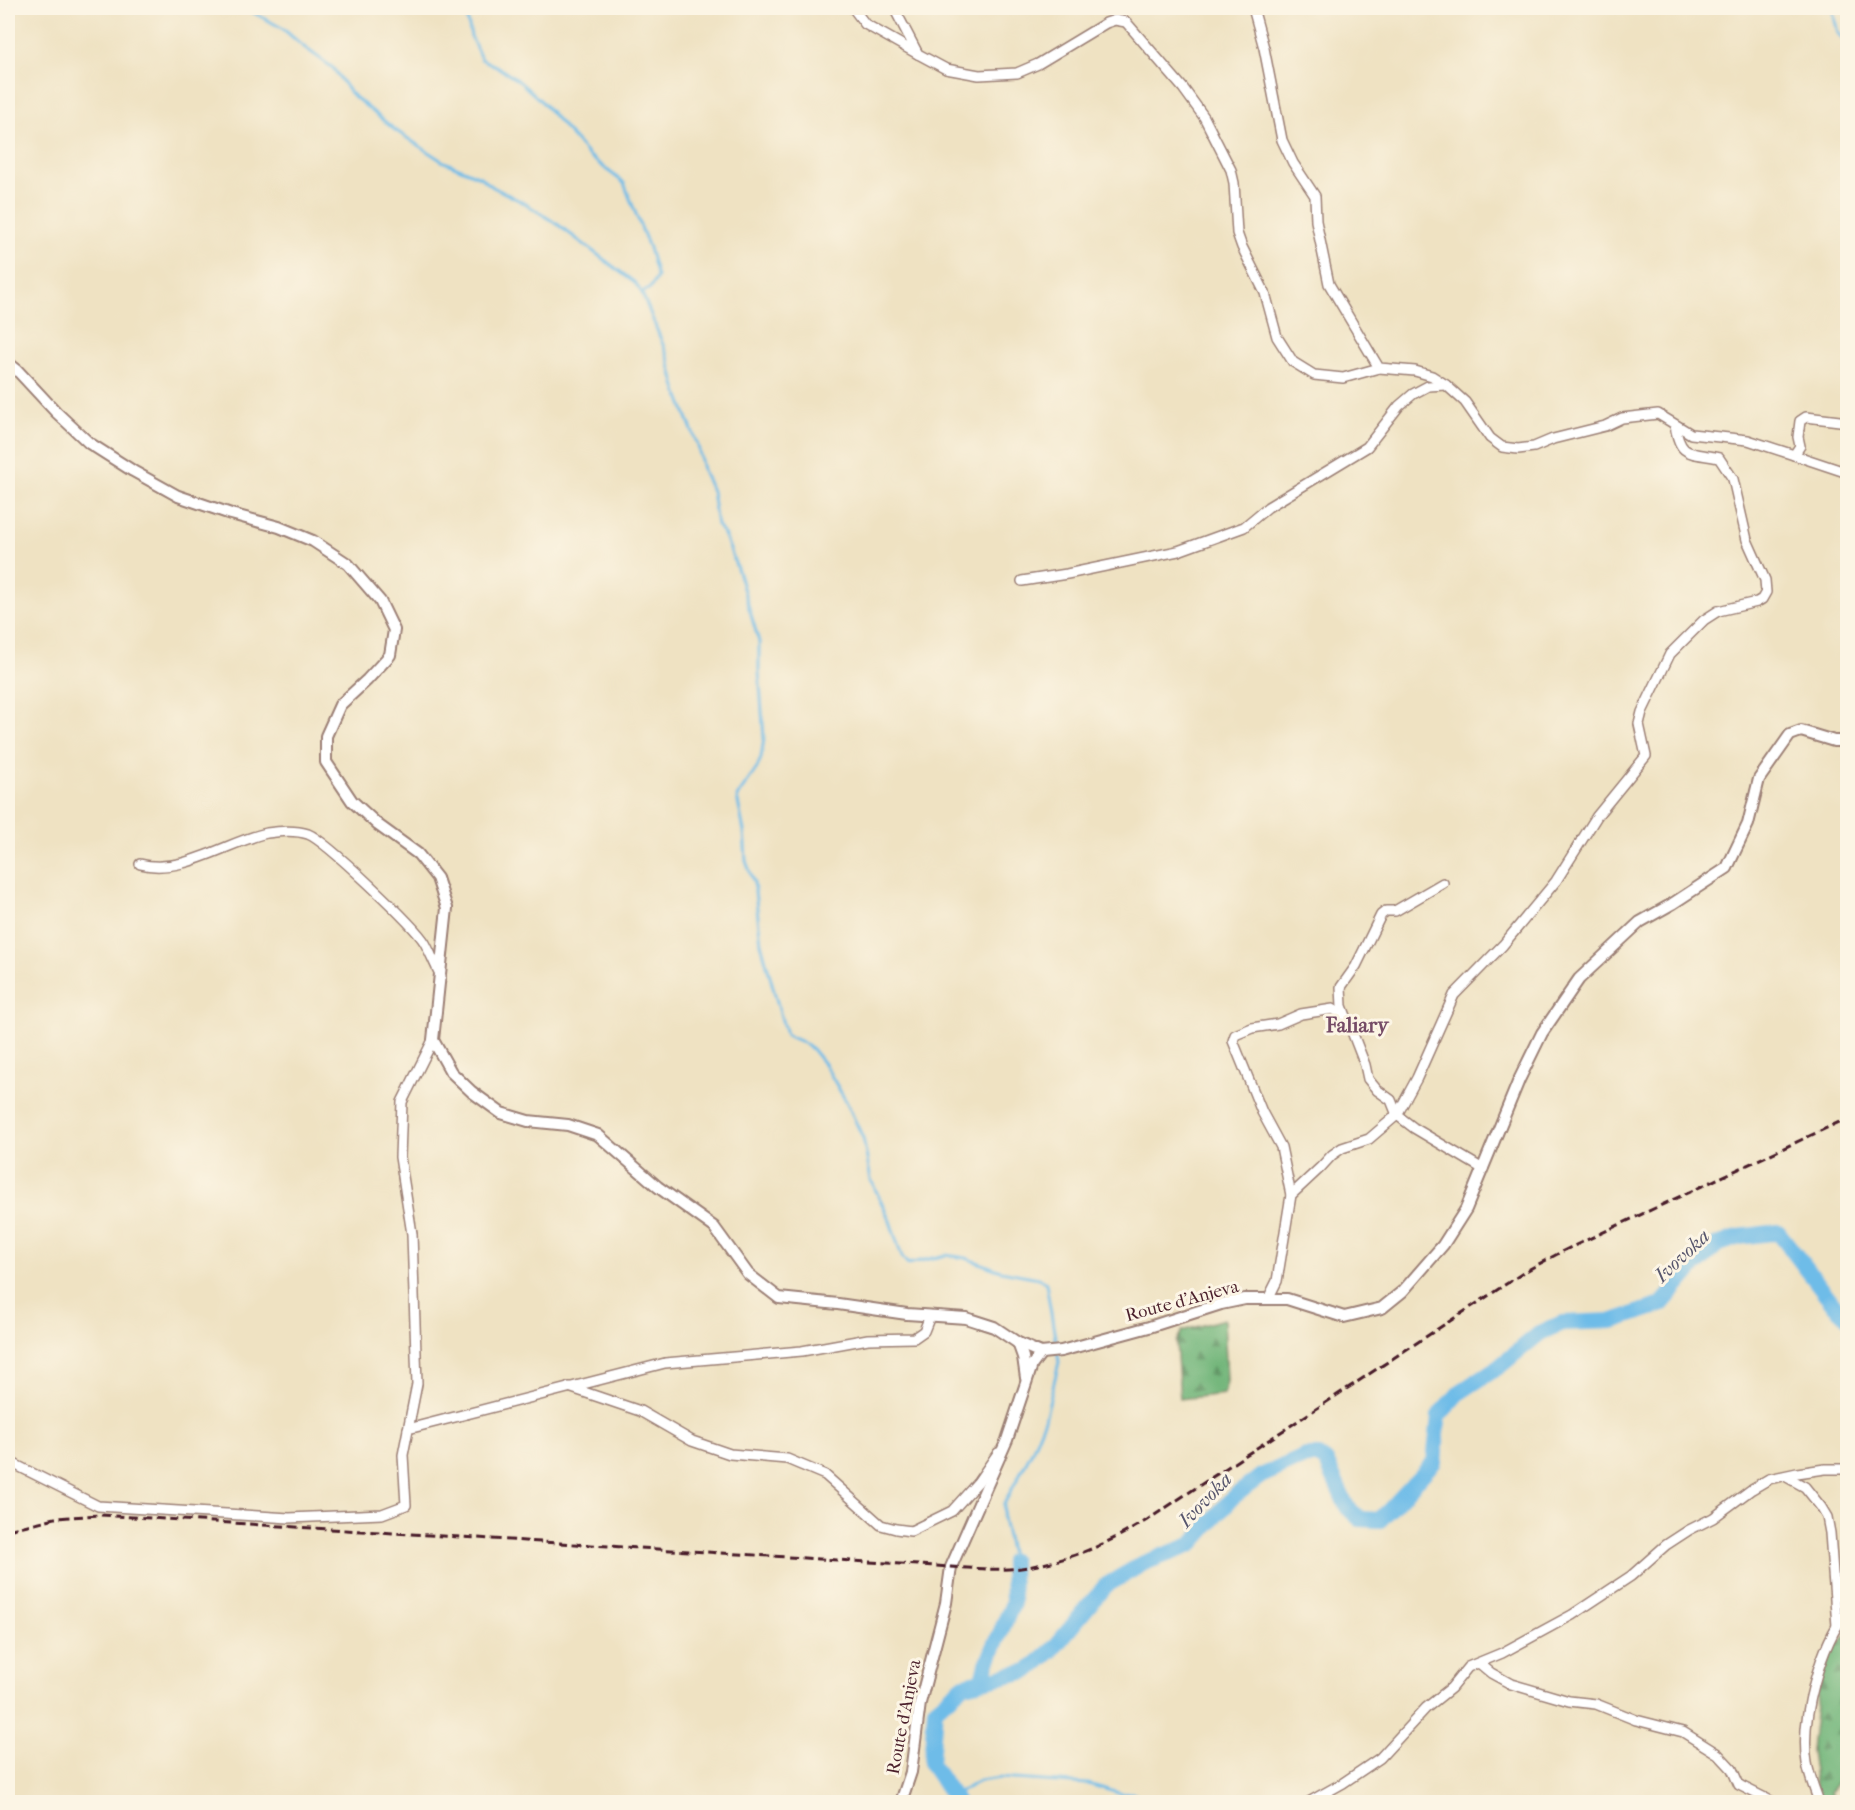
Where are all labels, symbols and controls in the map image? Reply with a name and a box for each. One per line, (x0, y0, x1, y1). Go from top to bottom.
district label: Faliary (1325, 1013, 1390, 1037)
water label: Ivovoka (1649, 1225, 1714, 1288)
street label: Route d'Anjeva (1123, 1276, 1242, 1326)
water label: Ivovoka (1173, 1468, 1237, 1533)
street label: Route d'Anjeva (883, 1657, 926, 1776)

